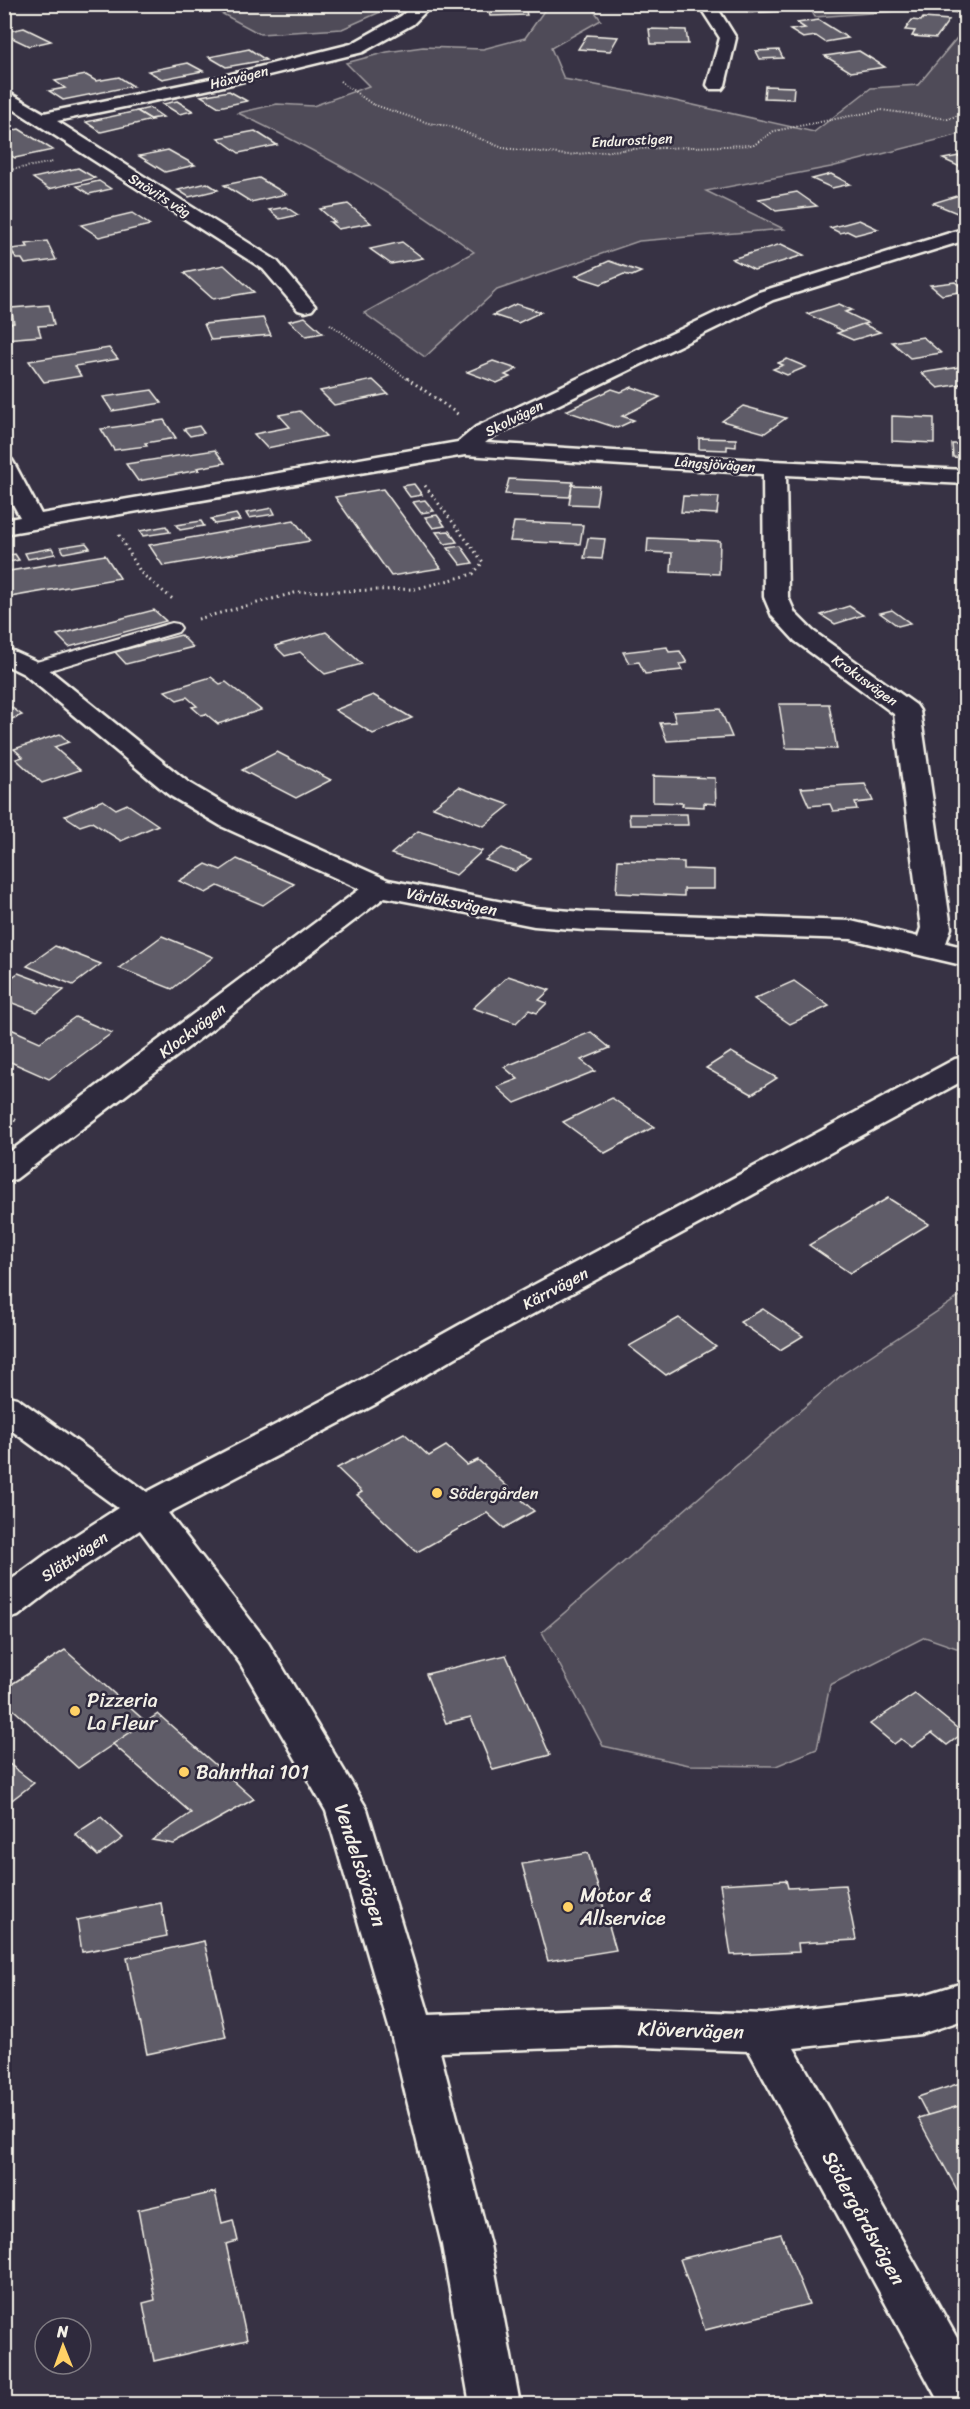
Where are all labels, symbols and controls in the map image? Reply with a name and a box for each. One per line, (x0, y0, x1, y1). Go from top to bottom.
street label: Häxvägen (207, 58, 271, 97)
street label: Endurostigen (591, 126, 674, 155)
street label: Snövits väg (123, 166, 196, 225)
street label: Skolvägen (481, 393, 548, 444)
street label: Långsjövägen (674, 449, 757, 480)
street label: Krokusvägen (826, 648, 904, 713)
street label: Vårlöksvägen (404, 878, 500, 925)
street label: Klockvägen (152, 995, 233, 1066)
street label: Kärrvägen (517, 1259, 594, 1318)
place label: Södergården (449, 1479, 539, 1508)
marker: Södergården (430, 1486, 444, 1500)
street label: Slättvägen (35, 1523, 114, 1590)
place label: Pizzeria La Fleur (87, 1683, 159, 1741)
marker: Pizzeria La Fleur (68, 1704, 82, 1718)
place label: Bahnthai 101 (196, 1755, 309, 1790)
marker: Bahnthai 101 (177, 1765, 191, 1779)
street label: Vendelsövägen (324, 1799, 397, 1931)
place label: Motor & Allservice (579, 1878, 666, 1936)
marker: Motor & Allservice (561, 1900, 575, 1914)
street label: Klövervägen (637, 2011, 745, 2050)
street label: Södergårdsvägen (812, 2144, 915, 2292)
north arrow (33, 2316, 93, 2376)
text: N (56, 2317, 69, 2346)

